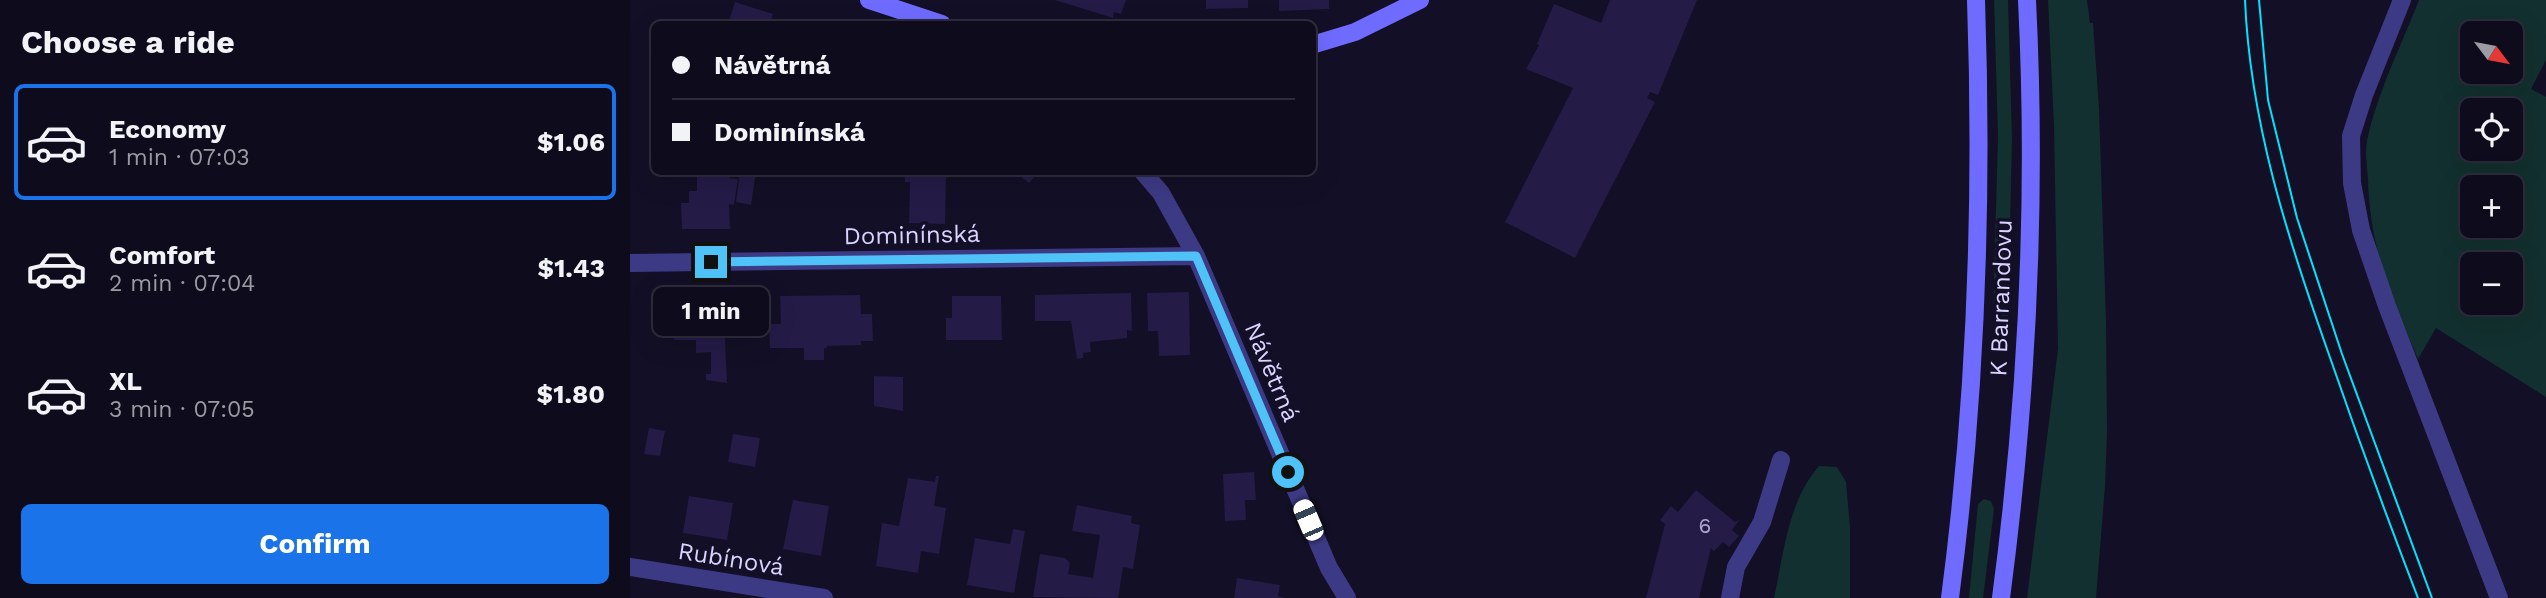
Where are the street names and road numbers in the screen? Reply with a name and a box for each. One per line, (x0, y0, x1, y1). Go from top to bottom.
street label: K Barrandovu (1984, 219, 2018, 377)
street label: Dominínská (843, 220, 981, 250)
street label: Návětrná (1239, 318, 1305, 426)
street label: Rubínová (676, 537, 786, 581)

